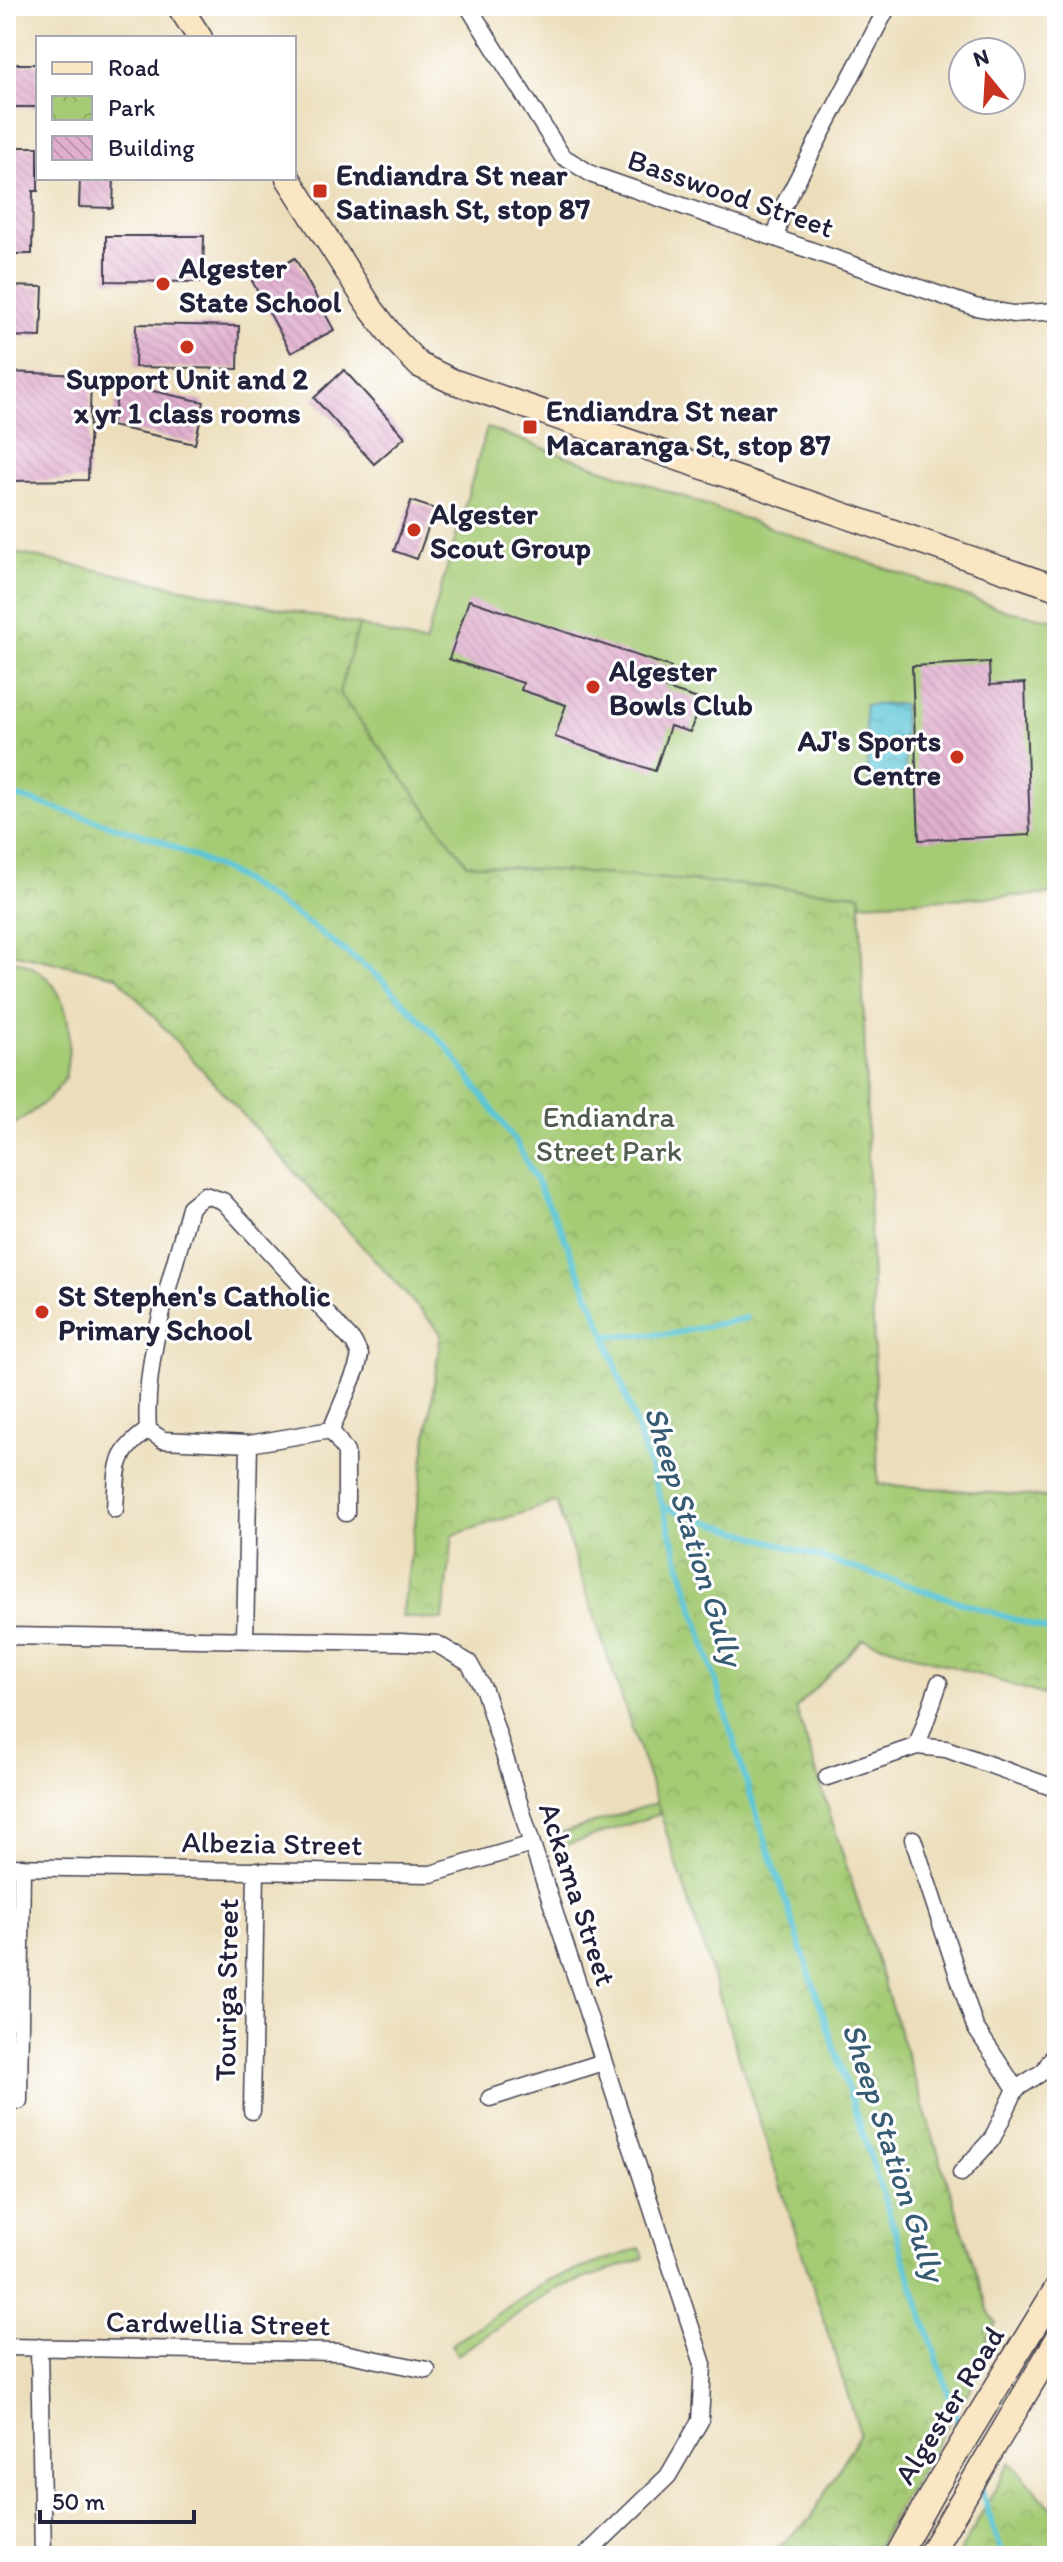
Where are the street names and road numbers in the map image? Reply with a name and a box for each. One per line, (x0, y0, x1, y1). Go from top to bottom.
street label: Basswood Street (623, 140, 839, 246)
street label: Ackama Street (531, 1798, 625, 1990)
street label: Albezia Street (181, 1823, 363, 1863)
street label: Touriga Street (206, 1898, 246, 2082)
street label: Cardwellia Street (105, 2303, 331, 2343)
street label: Algester Road (886, 2319, 1012, 2491)

